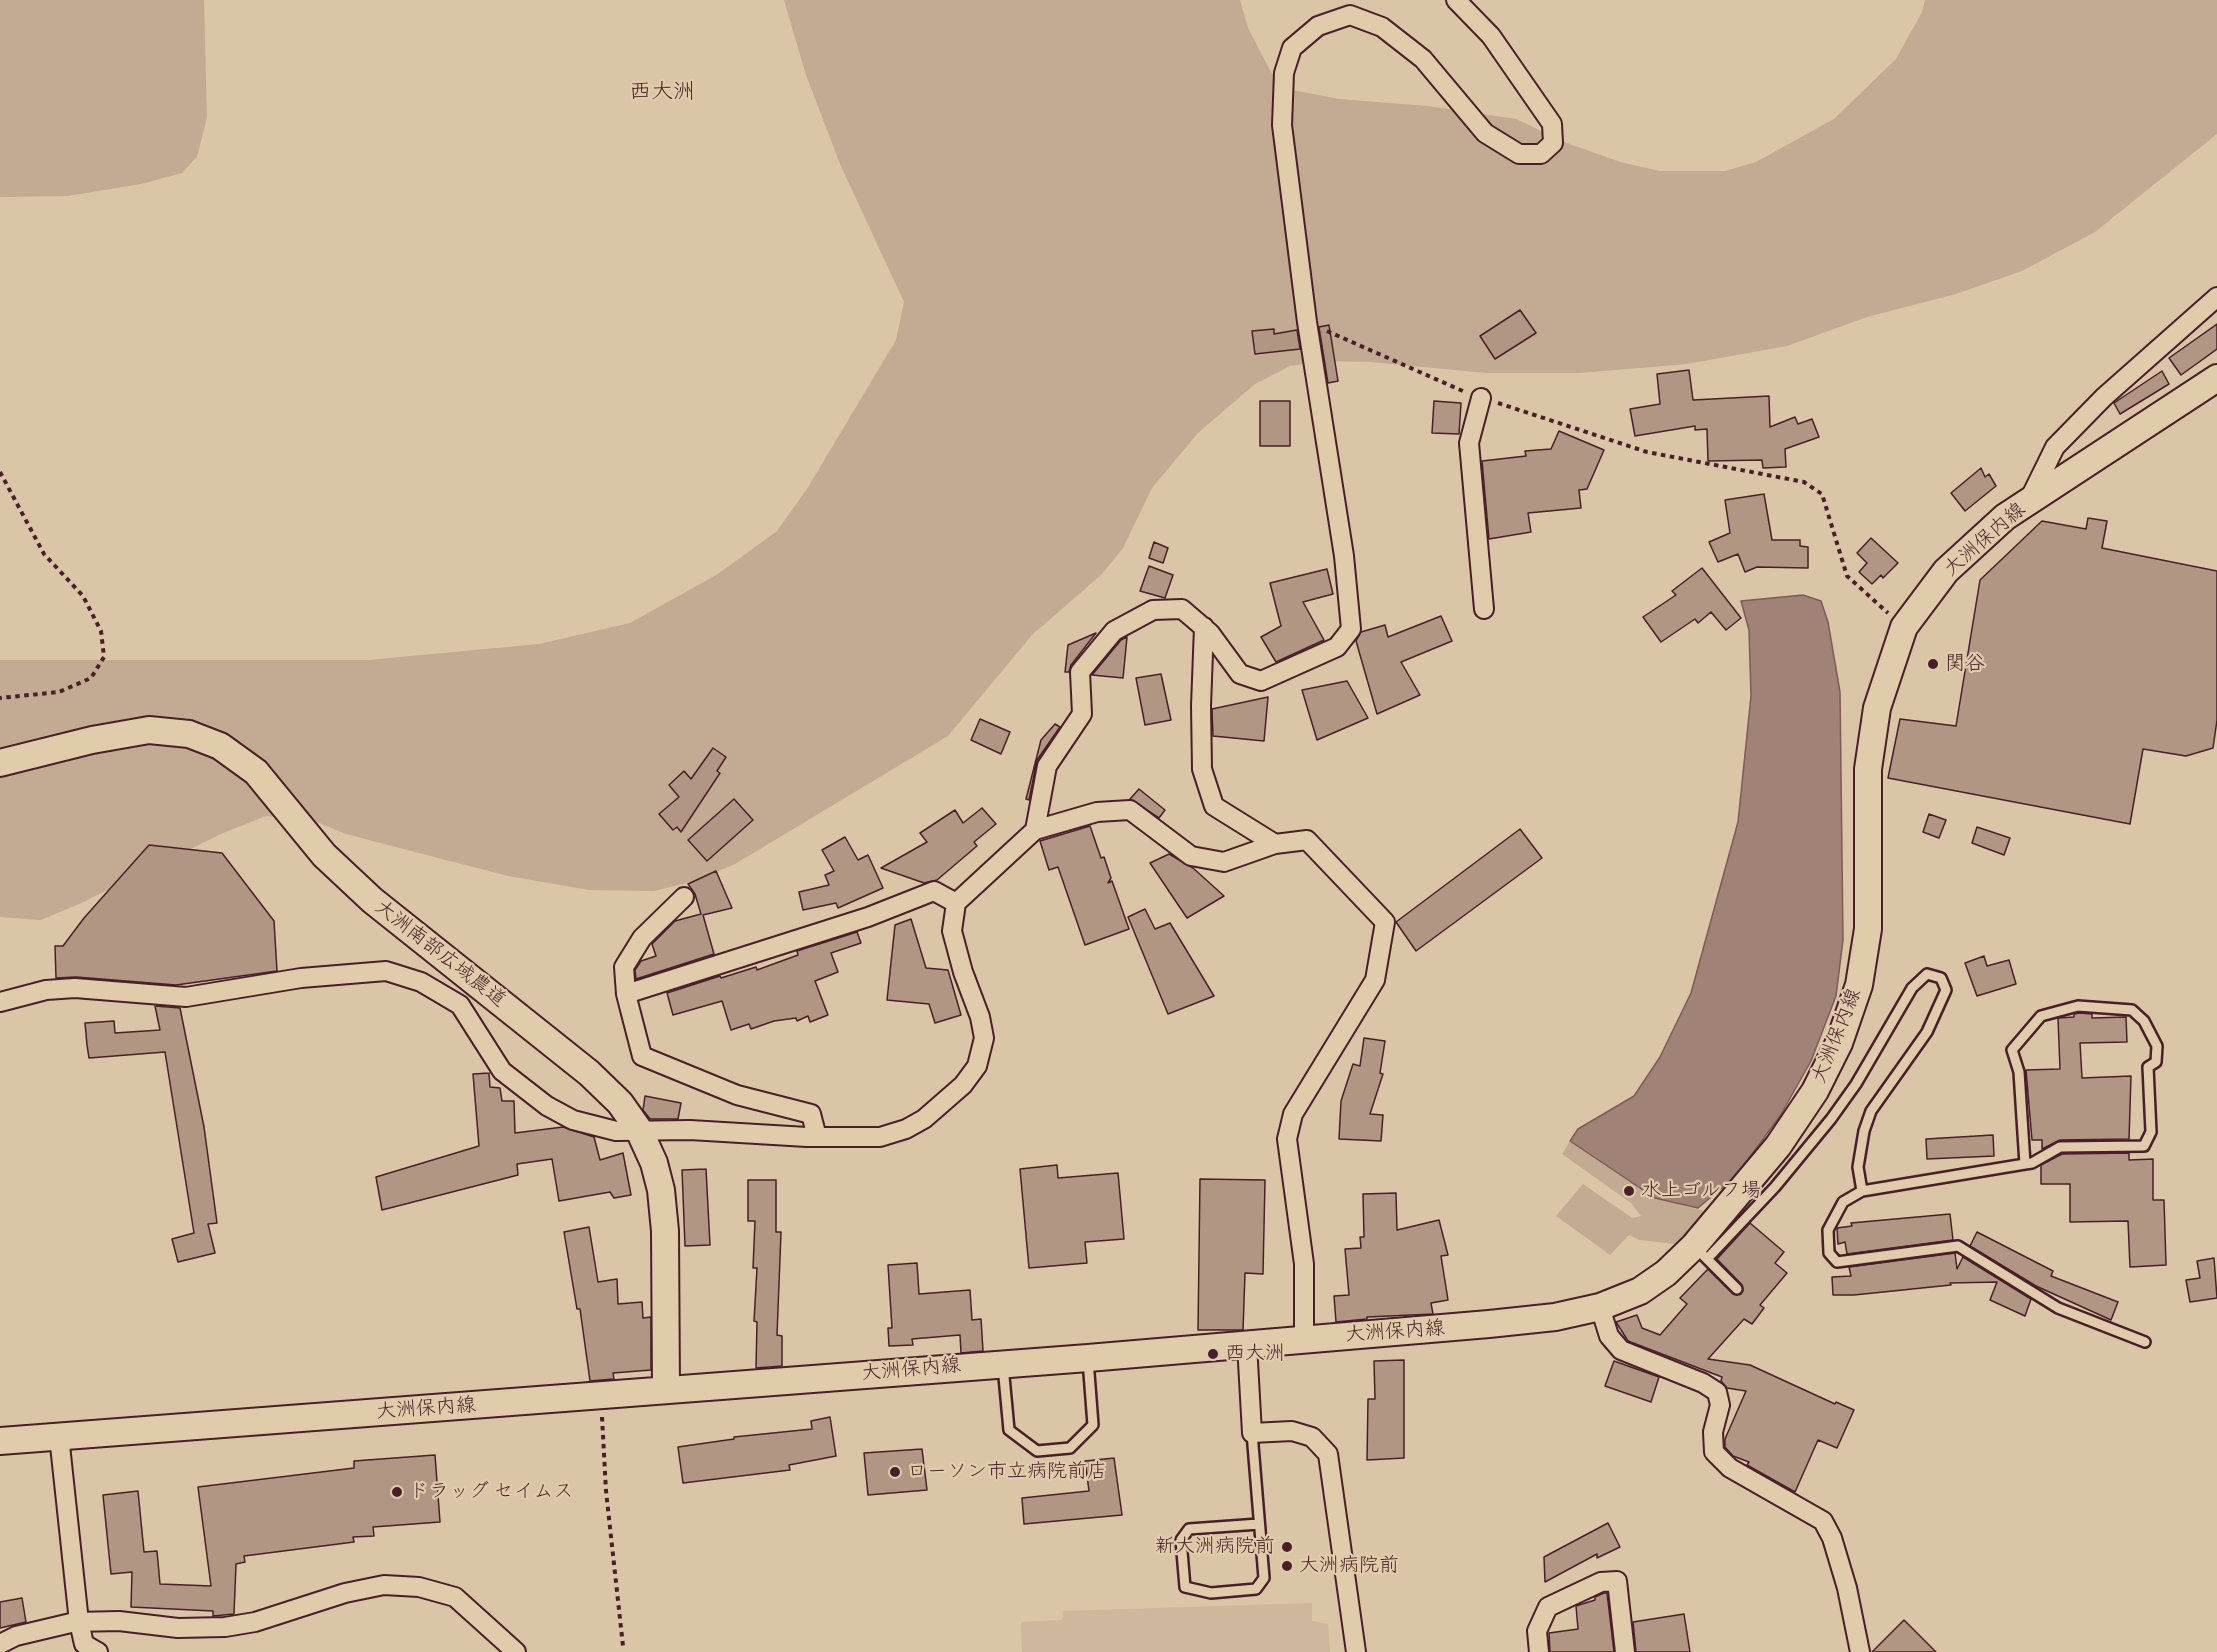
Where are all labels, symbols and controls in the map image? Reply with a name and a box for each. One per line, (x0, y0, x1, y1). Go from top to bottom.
district label: 西大洲 (629, 79, 695, 105)
street label: 大洲保内線 (1939, 498, 2031, 582)
place label: 関谷 (1945, 652, 1985, 676)
marker: 関谷 (1926, 657, 1940, 671)
street label: 大洲南部広域農道 (370, 895, 510, 1013)
street label: 大洲保内線 (1807, 985, 1867, 1087)
place label: 水上ゴルフ場 (1641, 1179, 1761, 1203)
marker: 水上ゴルフ場 (1622, 1184, 1636, 1198)
street label: 大洲保内線 (1344, 1317, 1446, 1347)
place label: 西大洲 (1225, 1342, 1285, 1366)
marker: 西大洲 (1206, 1347, 1220, 1361)
street label: 大洲保内線 (860, 1354, 962, 1386)
street label: 大洲保内線 (375, 1394, 477, 1424)
place label: ローソン市立病院前店 (907, 1460, 1107, 1484)
marker: ローソン市立病院前店 (888, 1465, 902, 1479)
place label: ドラッグ セイムス (409, 1480, 573, 1504)
marker: ドラッグ セイムス (390, 1485, 404, 1499)
place label: 新大洲病院前 (1155, 1535, 1275, 1559)
marker: 新大洲病院前 (1280, 1540, 1294, 1554)
place label: 大洲病院前 (1299, 1554, 1399, 1578)
marker: 大洲病院前 (1280, 1559, 1294, 1573)

